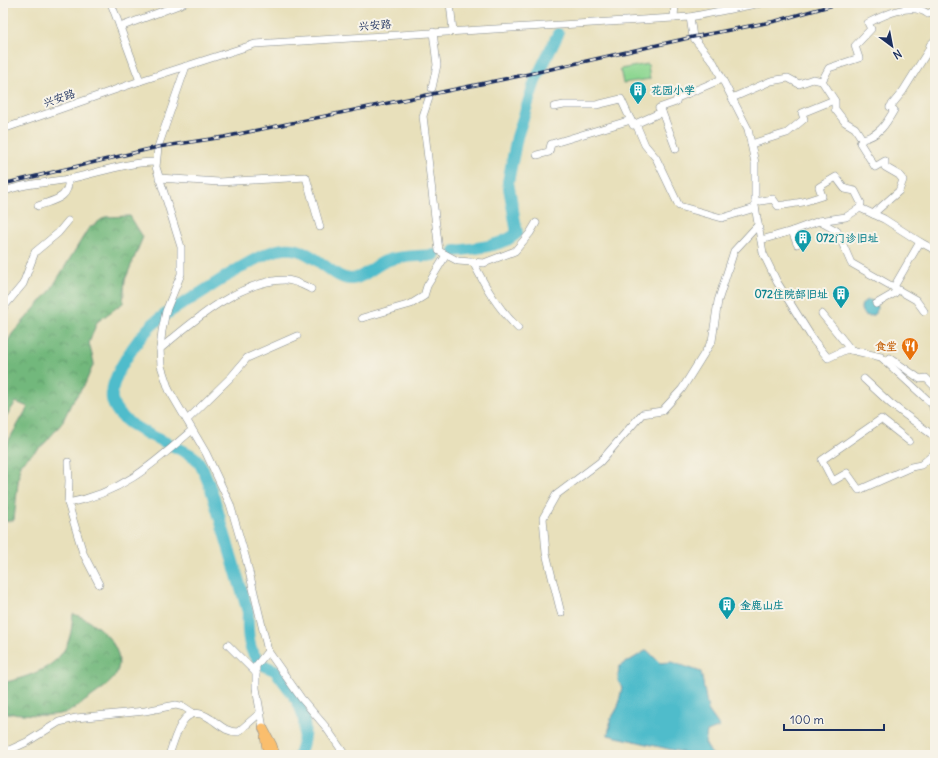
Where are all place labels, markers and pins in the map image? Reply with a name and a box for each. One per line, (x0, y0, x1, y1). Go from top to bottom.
building icon: 花园小学 (628, 80, 648, 105)
place label: 花园小学 (651, 83, 695, 97)
building icon: 072门诊旧址 (793, 228, 813, 253)
place label: 072门诊旧址 (816, 231, 879, 245)
building icon: 072住院部旧址 (831, 284, 851, 309)
place label: 072住院部旧址 (754, 287, 828, 301)
restaurant icon: 食堂 (900, 336, 920, 361)
place label: 食堂 (875, 339, 897, 353)
building icon: 金鹿山庄 (717, 595, 737, 620)
place label: 金鹿山庄 (740, 598, 784, 612)

